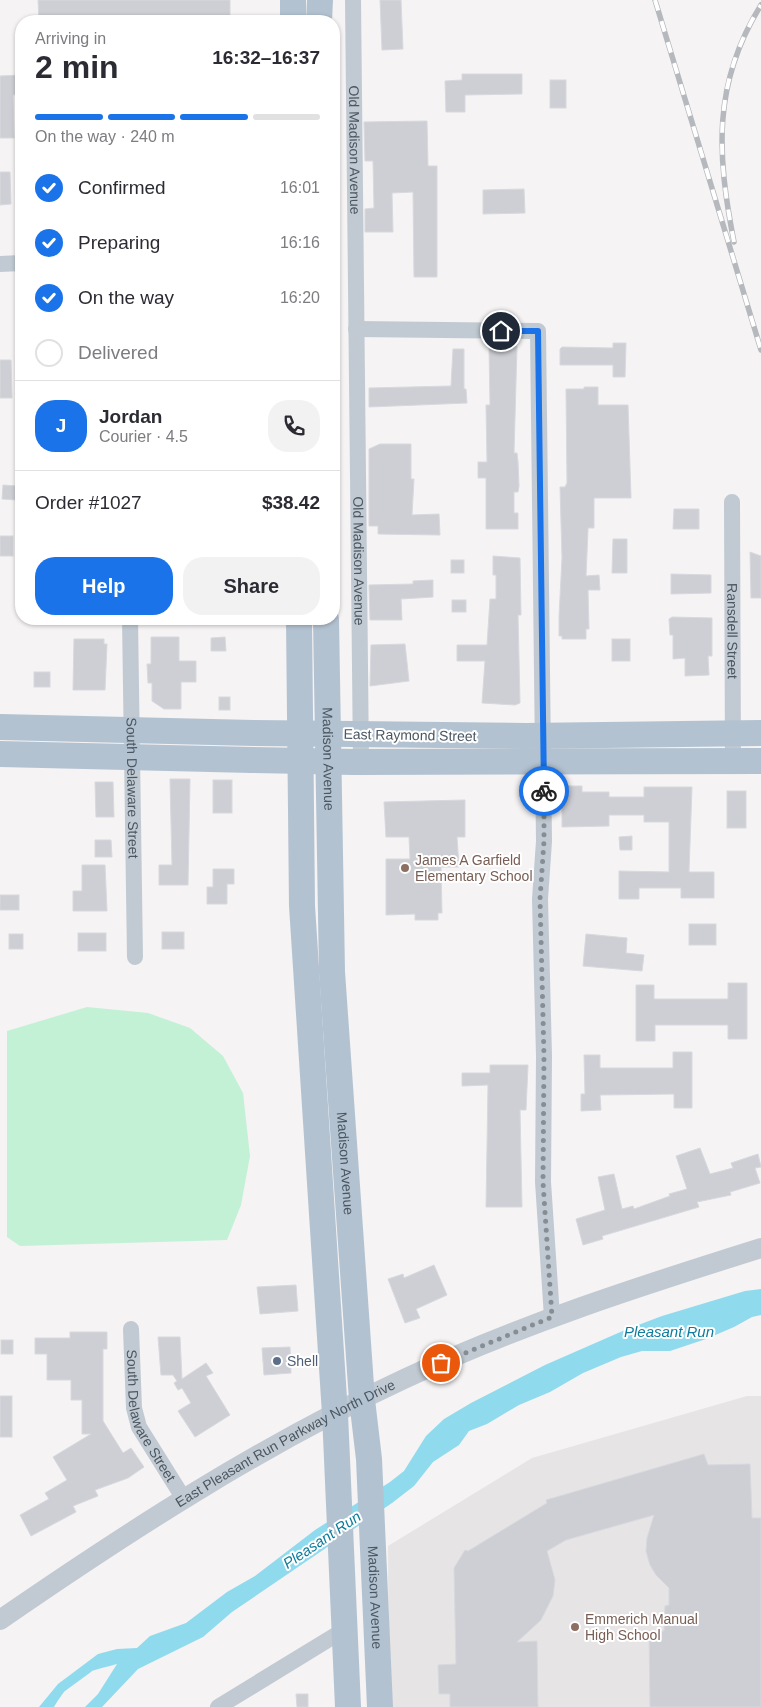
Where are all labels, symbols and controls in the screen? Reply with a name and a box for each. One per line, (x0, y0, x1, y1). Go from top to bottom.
text: Arriving in (35, 30, 106, 47)
text: 16:32–16:37 (212, 47, 320, 68)
text: 2 min (35, 49, 119, 85)
street label: Old Madison Avenue (346, 85, 363, 215)
text: On the way · 240 m (35, 128, 175, 145)
icon: check (35, 174, 63, 202)
text: Confirmed (78, 177, 166, 198)
text: 16:01 (280, 179, 320, 196)
icon: check (35, 229, 63, 257)
text: Preparing (78, 232, 160, 253)
text: 16:16 (280, 234, 320, 251)
icon: check (35, 284, 63, 312)
text: On the way (78, 287, 174, 308)
text: 16:20 (280, 289, 320, 306)
pin (480, 310, 522, 352)
icon: home (487, 317, 515, 345)
text: Delivered (78, 342, 158, 363)
button: phone (268, 400, 320, 452)
text: Jordan (99, 406, 162, 427)
text: J (56, 415, 66, 436)
text: Courier · 4.5 (99, 428, 188, 445)
text: Order #1027 (35, 492, 142, 513)
text: $38.42 (262, 492, 320, 513)
street label: Old Madison Avenue (350, 496, 368, 626)
button: Help (35, 557, 173, 615)
button: Share (183, 557, 320, 615)
street label: Ransdell Street (724, 583, 741, 679)
street label: Madison Avenue (320, 707, 337, 811)
street label: South Delaware Street (123, 717, 142, 859)
street label: East Raymond Street (343, 726, 477, 744)
courier (519, 766, 569, 816)
icon: bike (530, 777, 558, 805)
place label: James A Garfield Elementary School (415, 852, 533, 884)
marker: James A Garfield Elementary School (399, 862, 411, 874)
street label: Madison Avenue (334, 1111, 357, 1216)
water label: Pleasant Run (624, 1323, 714, 1340)
pin (420, 1342, 462, 1384)
street label: South Delaware Street (124, 1349, 179, 1485)
icon: bag (427, 1349, 455, 1377)
place label: Shell (287, 1353, 318, 1369)
marker: Shell (271, 1355, 283, 1367)
street label: East Pleasant Run Parkway North Drive (173, 1376, 398, 1510)
water label: Pleasant Run (280, 1507, 364, 1572)
street label: Madison Avenue (365, 1545, 385, 1650)
place label: Emmerich Manual High School (585, 1611, 698, 1643)
marker: Emmerich Manual High School (569, 1621, 581, 1633)

